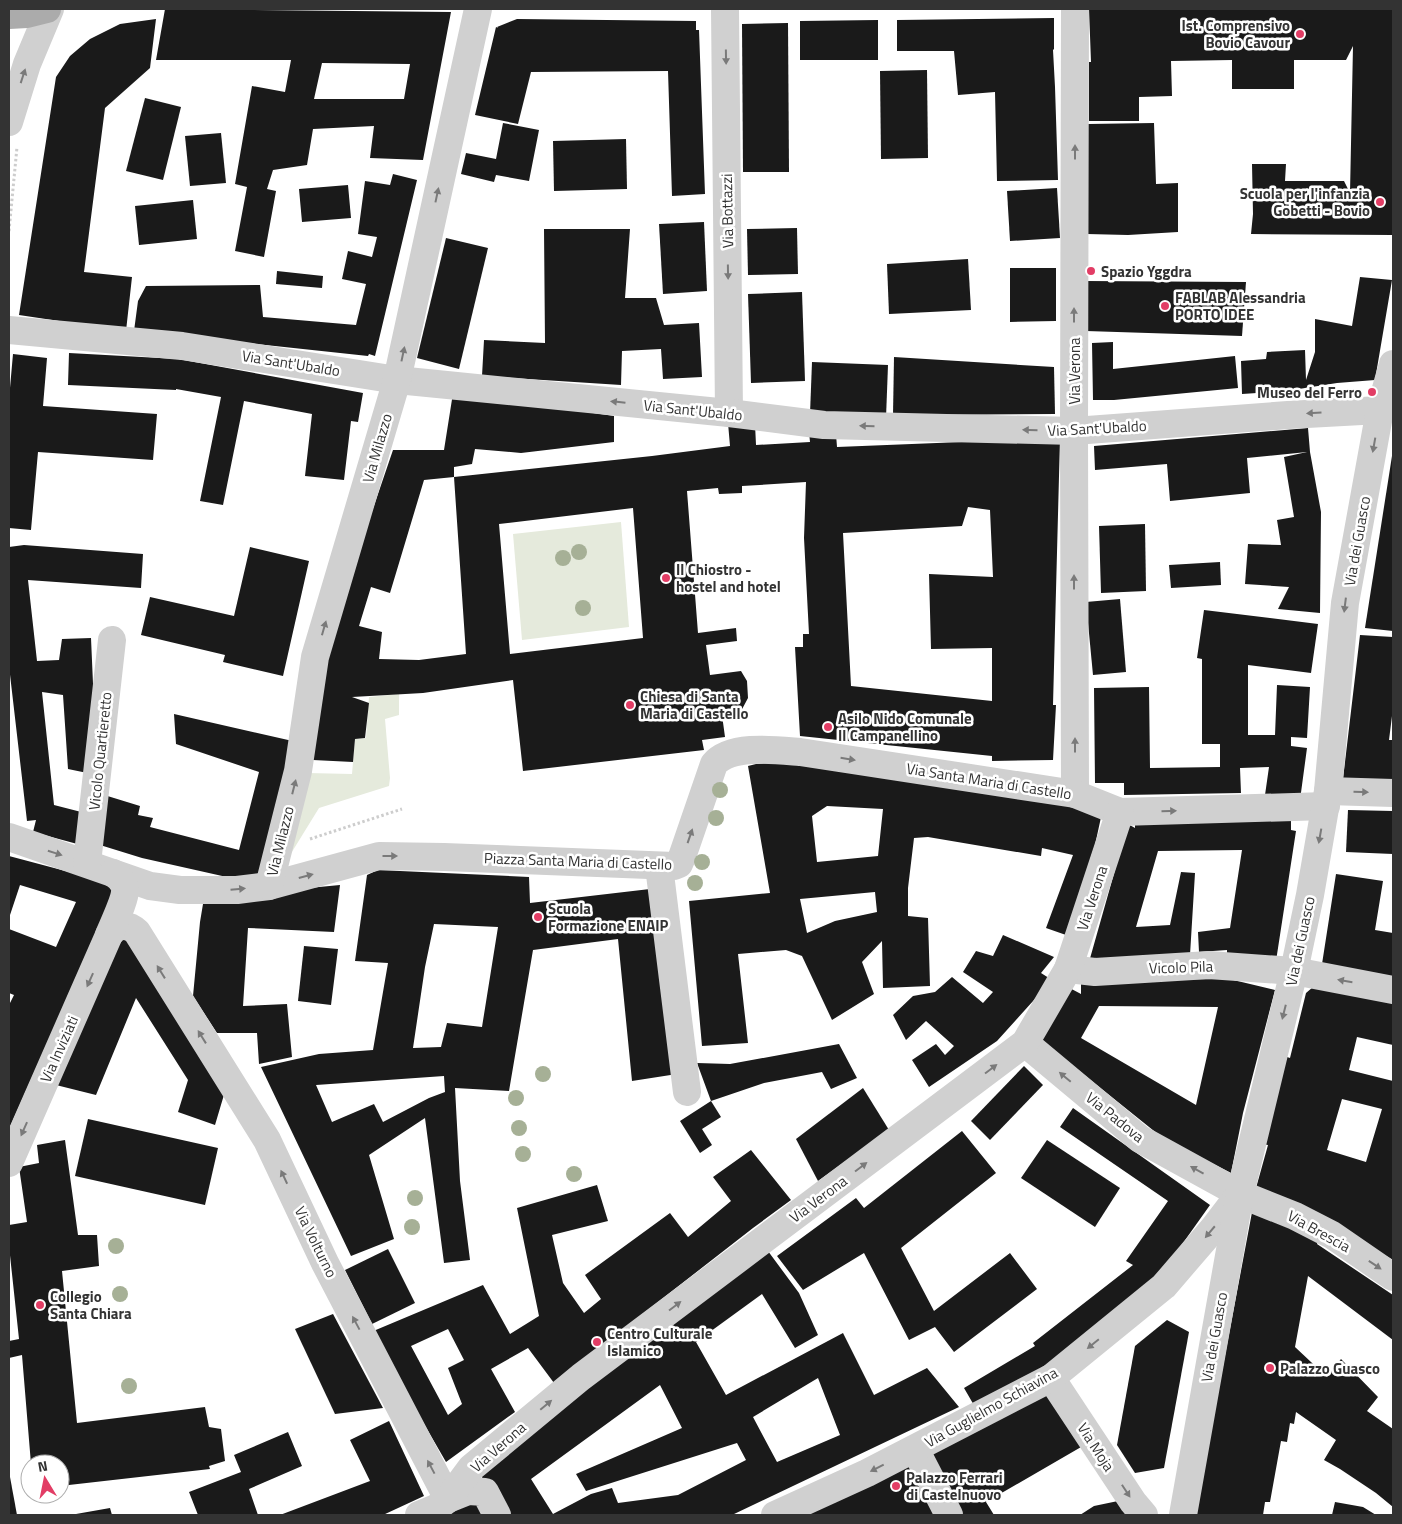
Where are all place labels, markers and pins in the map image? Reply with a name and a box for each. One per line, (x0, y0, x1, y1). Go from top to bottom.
place label: Ist. Comprensivo Bovio Cavour (1181, 14, 1290, 54)
marker: Ist. Comprensivo Bovio Cavour (1294, 28, 1306, 40)
place label: Scuola per l'infanzia Gobetti - Bovio (1240, 182, 1370, 222)
marker: Scuola per l'infanzia Gobetti - Bovio (1374, 196, 1386, 208)
place label: Spazio Yggdra (1101, 260, 1192, 283)
marker: Spazio Yggdra (1085, 265, 1097, 277)
place label: FABLAB Alessandria PORTO IDEE (1175, 286, 1306, 326)
marker: FABLAB Alessandria PORTO IDEE (1159, 300, 1171, 312)
place label: Museo del Ferro (1257, 381, 1362, 404)
marker: Museo del Ferro (1366, 386, 1378, 398)
place label: Il Chiostro - hostel and hotel (676, 558, 781, 598)
marker: Il Chiostro - hostel and hotel (660, 572, 672, 584)
place label: Chiesa di Santa Maria di Castello (640, 685, 748, 725)
marker: Chiesa di Santa Maria di Castello (624, 699, 636, 711)
place label: Asilo Nido Comunale Il Campanellino (838, 707, 972, 747)
marker: Asilo Nido Comunale Il Campanellino (822, 721, 834, 733)
place label: Scuola Formazione ENAIP (548, 897, 668, 937)
marker: Scuola Formazione ENAIP (532, 911, 544, 923)
place label: Collegio Santa Chiara (50, 1285, 132, 1325)
marker: Collegio Santa Chiara (34, 1299, 46, 1311)
place label: Centro Culturale Islamico (607, 1322, 713, 1362)
marker: Centro Culturale Islamico (591, 1336, 603, 1348)
place label: Palazzo Guasco (1280, 1357, 1380, 1380)
marker: Palazzo Guasco (1264, 1362, 1276, 1374)
place label: Palazzo Ferrari di Castelnuovo (906, 1466, 1003, 1506)
marker: Palazzo Ferrari di Castelnuovo (890, 1480, 902, 1492)

